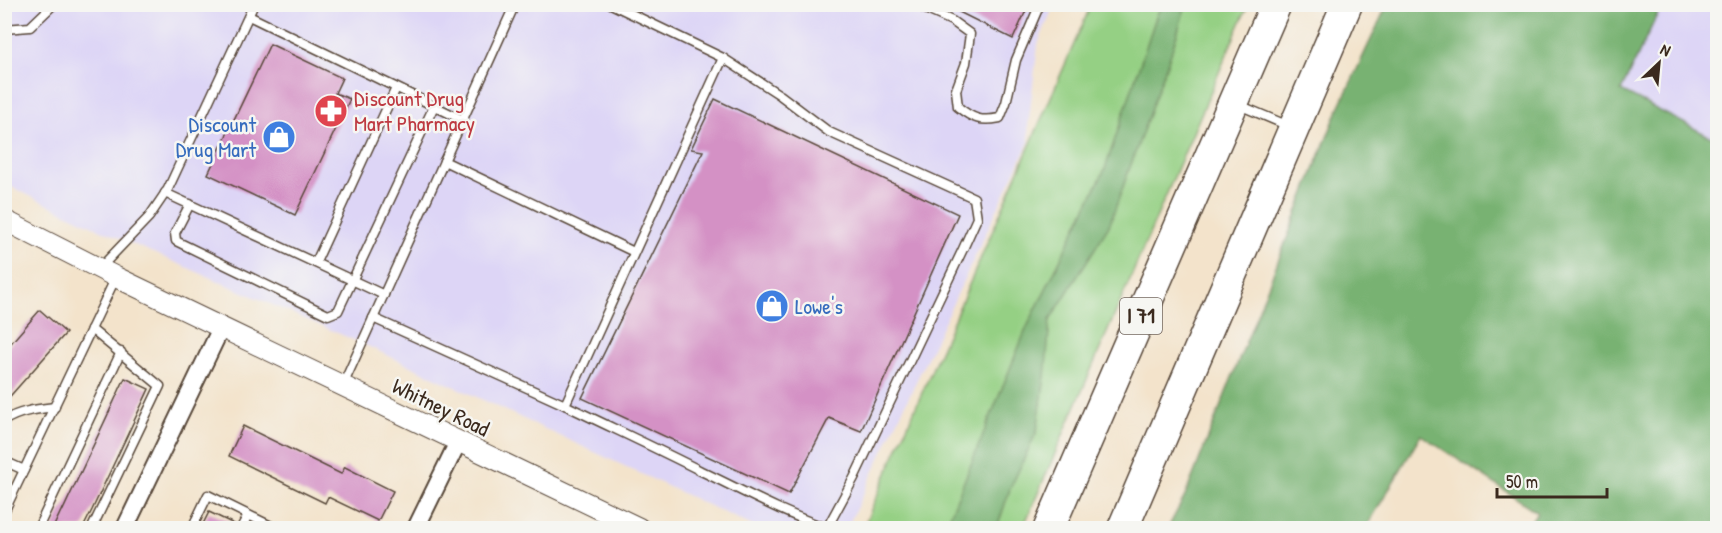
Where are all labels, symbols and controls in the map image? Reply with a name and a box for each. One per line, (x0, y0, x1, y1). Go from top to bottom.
north arrow (1629, 33, 1689, 93)
text: N (1657, 38, 1675, 61)
place label: Discount Drug Mart Pharmacy (354, 83, 475, 138)
pharmacy icon: Discount Drug Mart Pharmacy (313, 93, 349, 129)
place label: Discount Drug Mart (176, 109, 256, 164)
shop icon: Discount Drug Mart (261, 119, 297, 155)
shop icon: Lowe's (754, 288, 790, 324)
place label: Lowe's (795, 291, 843, 321)
road number: I 71 (1120, 298, 1162, 334)
street label: Whitney Road (387, 371, 495, 444)
scale bar (1497, 461, 1606, 499)
text: 50 m (1506, 469, 1538, 494)

